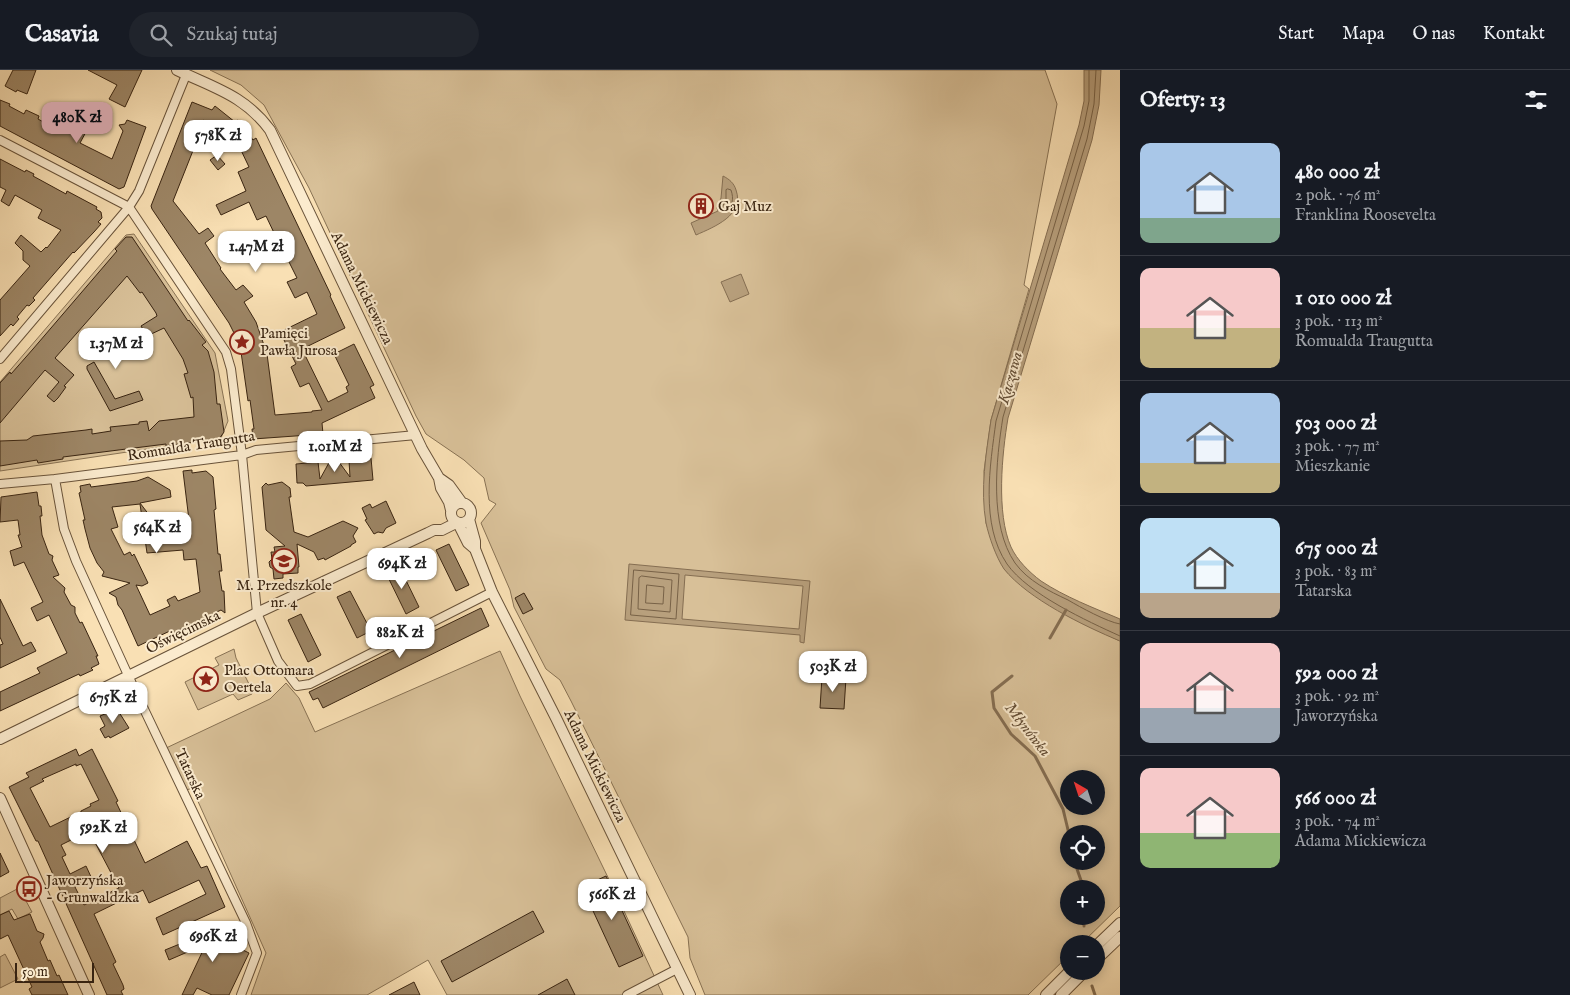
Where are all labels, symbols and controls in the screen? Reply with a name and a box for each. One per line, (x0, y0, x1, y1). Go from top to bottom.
search box (129, 12, 479, 57)
text: Casavia (25, 19, 99, 50)
icon: search (147, 21, 175, 49)
text: Szukaj tutaj (187, 23, 278, 47)
text: Start (1278, 23, 1314, 46)
text: Mapa (1342, 23, 1385, 46)
text: O nas (1413, 23, 1455, 46)
text: Kontakt (1483, 23, 1545, 46)
icon: filters (1522, 86, 1550, 114)
text: Oferty: 13 (1140, 87, 1226, 114)
pin: 480K zł (31, 102, 123, 144)
text: 480K zł (53, 108, 101, 128)
pin: 578K zł (172, 119, 264, 162)
text: 578K zł (195, 126, 241, 146)
text: 480 000 zł (1295, 159, 1379, 186)
icon: home (1180, 163, 1240, 223)
text: 2 pok. · 76 m² (1295, 186, 1381, 206)
building icon: Gaj Muz (688, 193, 714, 219)
place label: Gaj Muz (718, 197, 772, 216)
text: Franklina Roosevelta (1295, 206, 1436, 226)
street label: Adama Mickiewicza (326, 228, 398, 348)
pin: 1.47M zł (204, 230, 308, 273)
text: 1.47M zł (229, 237, 283, 257)
text: 1 010 000 zł (1295, 285, 1391, 312)
icon: home (1180, 288, 1240, 348)
text: 3 pok. · 113 m² (1295, 312, 1383, 332)
place label: Pamięci Pawła Jurosa (260, 324, 338, 360)
pin: 1.37M zł (64, 328, 168, 370)
place icon: Pamięci Pawła Jurosa (229, 329, 255, 355)
text: Romualda Traugutta (1295, 332, 1433, 352)
text: 1.37M zł (89, 334, 143, 354)
water label: Kaczawa (994, 350, 1028, 407)
text: 503 000 zł (1295, 410, 1376, 437)
icon: home (1180, 413, 1240, 473)
street label: Romualda Traugutta (126, 426, 257, 465)
pin: 1.01M zł (283, 430, 387, 473)
text: 1.01M zł (308, 437, 362, 457)
text: 3 pok. · 77 m² (1295, 437, 1380, 457)
text: Mieszkanie (1295, 457, 1370, 477)
pin: 564K zł (111, 512, 203, 554)
text: 564K zł (133, 518, 181, 538)
text: 675 000 zł (1295, 535, 1377, 562)
icon: home (1180, 538, 1240, 598)
school or university icon: M. Przedszkole nr. 4 (271, 548, 297, 574)
pin: 694K zł (356, 548, 448, 590)
text: 694K zł (378, 554, 426, 574)
text: 3 pok. · 83 m² (1295, 562, 1377, 582)
place label: M. Przedszkole nr. 4 (236, 576, 332, 612)
text: Tatarska (1295, 582, 1352, 602)
street label: Oświęcimska (143, 606, 224, 658)
pin: 882K zł (354, 616, 446, 659)
text: 882K zł (377, 623, 423, 643)
pin: 503K zł (787, 650, 879, 693)
text: 503K zł (810, 657, 856, 677)
text: 592 000 zł (1295, 660, 1377, 687)
place label: Plac Ottomara Oertela (224, 661, 314, 697)
icon: home (1180, 663, 1240, 723)
place icon: Plac Ottomara Oertela (193, 666, 219, 692)
pin: 675K zł (67, 682, 159, 724)
text: 3 pok. · 92 m² (1295, 687, 1379, 707)
text: 675K zł (90, 688, 136, 708)
water label: Młynówka (1000, 699, 1054, 761)
street label: Adama Mickiewicza (559, 706, 631, 826)
text: Jaworzyńska (1295, 707, 1378, 727)
street label: Tatarska (170, 746, 210, 803)
north arrow (1060, 770, 1105, 815)
map controls (1060, 770, 1105, 980)
text: 566 000 zł (1295, 785, 1376, 812)
icon: home (1180, 788, 1240, 848)
pin: 592K zł (57, 812, 149, 854)
text: 3 pok. · 74 m² (1295, 812, 1380, 832)
text: 592K zł (79, 818, 127, 838)
button: locate (1060, 825, 1105, 870)
text: Adama Mickiewicza (1295, 832, 1426, 852)
place label: Jaworzyńska - Grunwaldzka (44, 871, 140, 907)
bus stop icon: Jaworzyńska - Grunwaldzka (16, 876, 42, 902)
pin: 566K zł (566, 878, 658, 921)
button: + (1060, 880, 1105, 925)
text: 566K zł (589, 885, 635, 905)
pin: 696K zł (167, 920, 259, 963)
text: 696K zł (189, 927, 237, 947)
button: − (1060, 935, 1105, 980)
scale bar (15, 960, 94, 983)
text: 50 m (22, 963, 48, 981)

